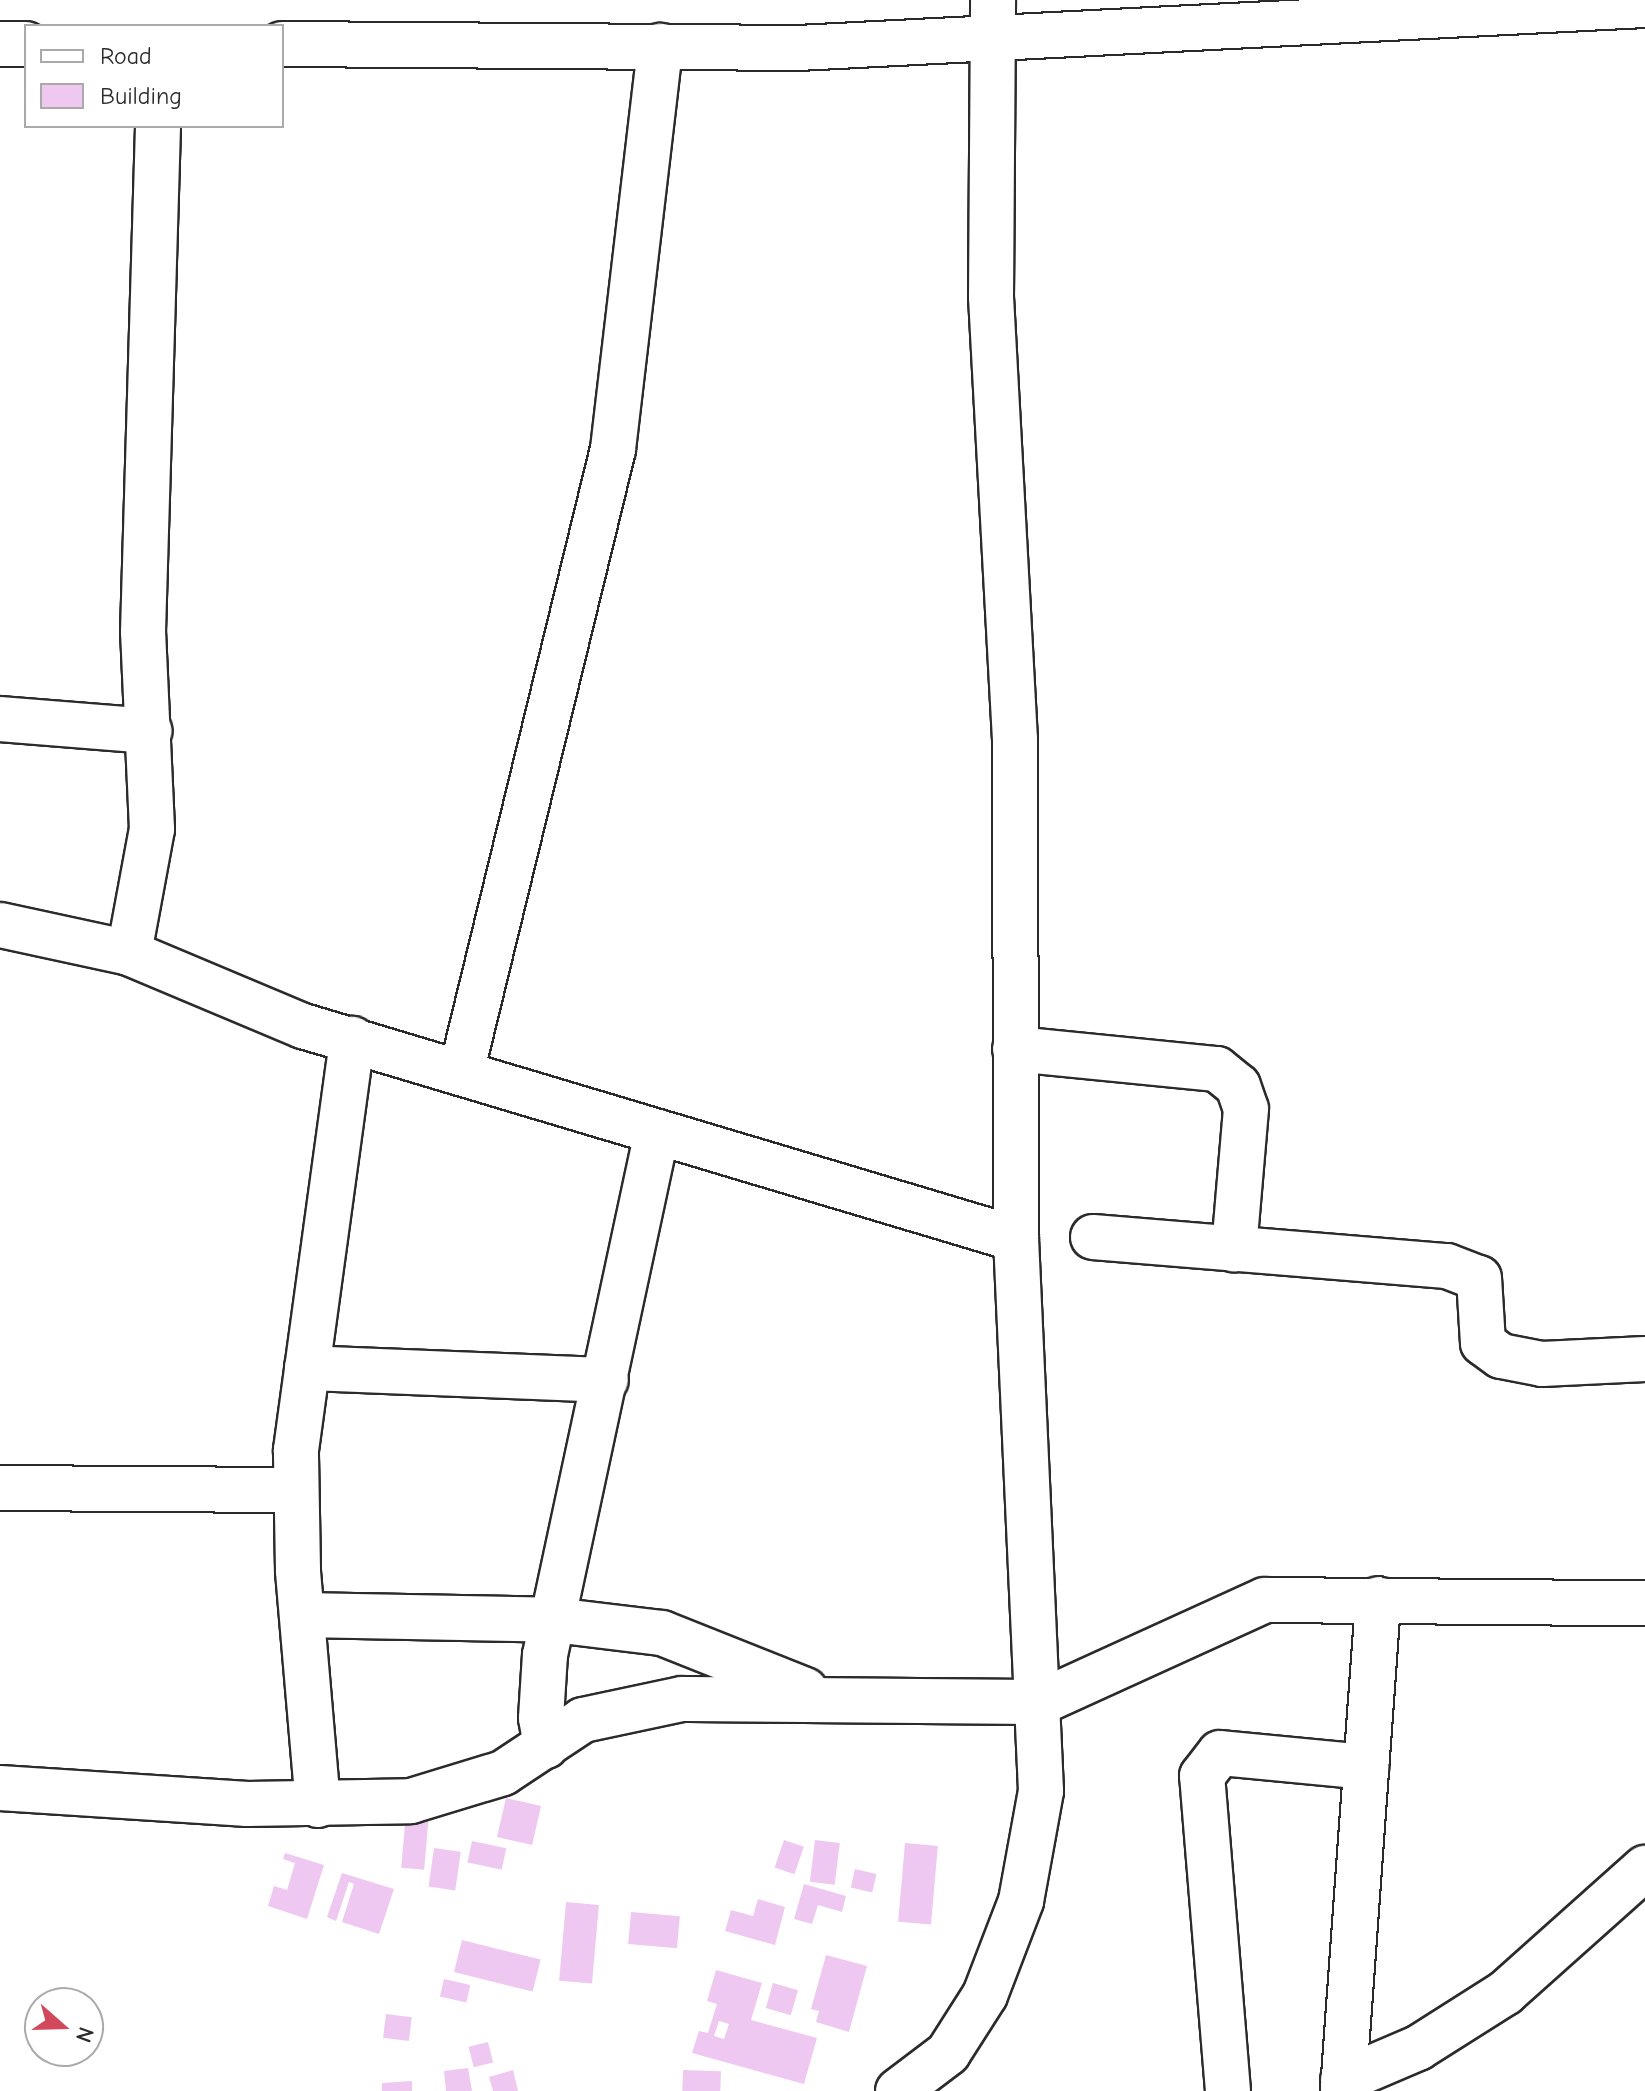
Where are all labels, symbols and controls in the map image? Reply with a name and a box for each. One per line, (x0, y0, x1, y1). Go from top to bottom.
legend (24, 24, 284, 128)
text: Road (100, 42, 152, 70)
text: Building (100, 82, 182, 110)
north arrow (24, 1987, 104, 2067)
text: N (70, 2023, 99, 2046)

